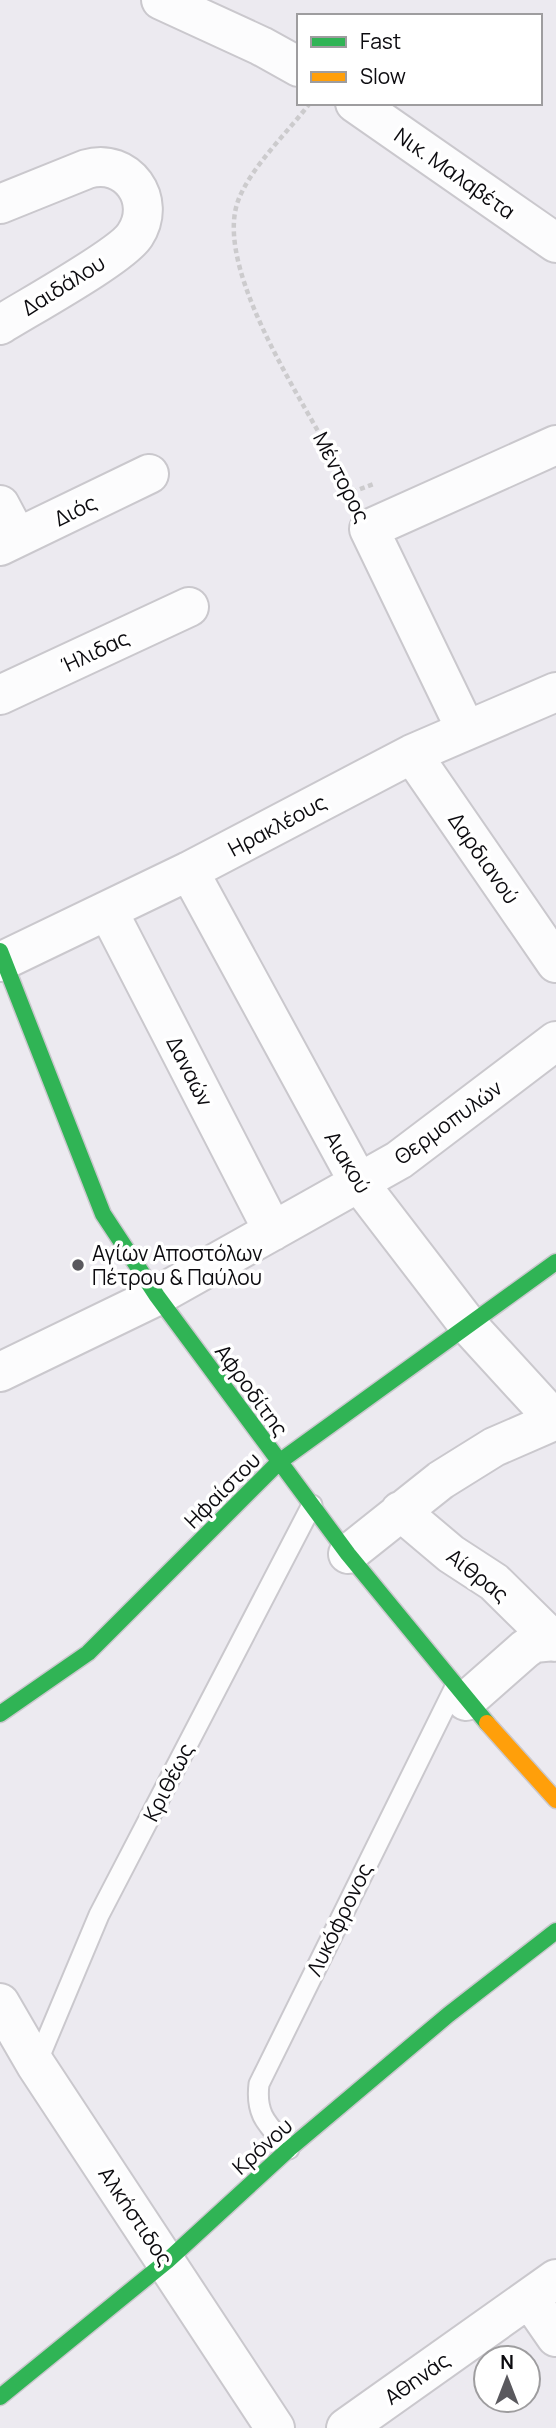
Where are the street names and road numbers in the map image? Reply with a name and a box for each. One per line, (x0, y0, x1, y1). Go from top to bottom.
street label: Νικ. Μαλαβέτα (389, 121, 521, 225)
street label: Δαιδάλου (16, 248, 110, 322)
street label: Μέντορος (307, 427, 377, 527)
street label: Διός (49, 488, 101, 532)
street label: Ήλιδας (56, 623, 134, 679)
street label: Ηρακλέους (223, 787, 331, 863)
street label: Δαρδιανού (442, 807, 526, 909)
street label: Δαναών (160, 1031, 220, 1111)
street label: Θερμοπυλών (389, 1073, 508, 1170)
street label: Αιακού (319, 1126, 377, 1198)
street label: Αφροδίτης (209, 1338, 295, 1442)
street label: Ηφαίστου (178, 1446, 266, 1534)
street label: Αίθρας (441, 1542, 515, 1608)
street label: Κριθέως (136, 1738, 200, 1826)
street label: Λυκόφρoνος (300, 1858, 378, 1980)
street label: Κρόνου (226, 2112, 298, 2180)
street label: Αλκήστιδος (93, 2161, 179, 2271)
street label: Αθηνάς (379, 2345, 455, 2411)

